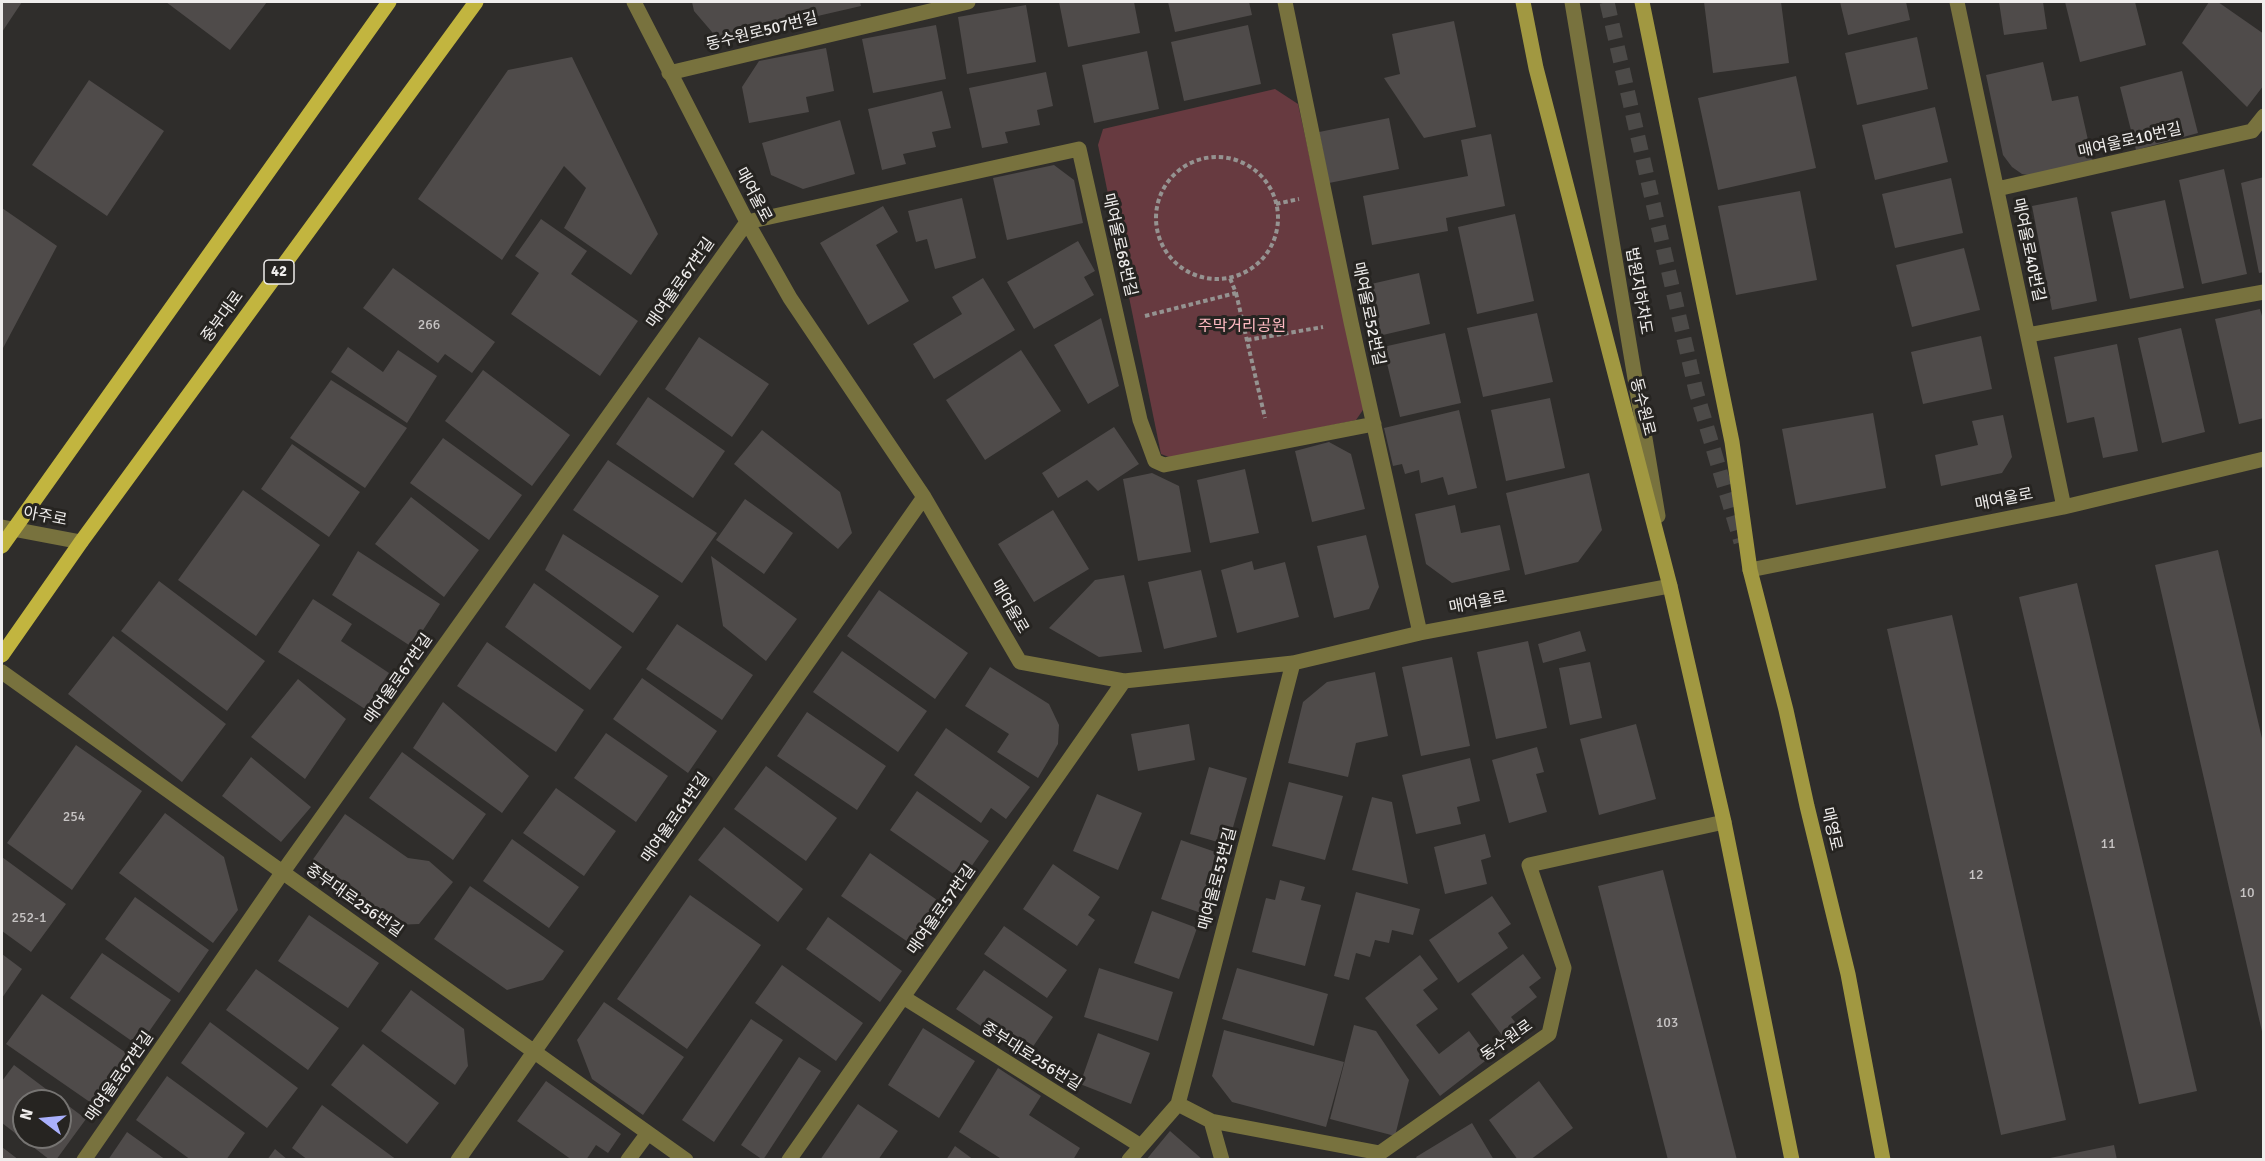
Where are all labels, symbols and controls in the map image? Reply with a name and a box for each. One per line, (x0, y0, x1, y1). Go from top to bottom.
street label: 동수원로507번길 (704, 9, 820, 55)
street label: 매여울로10번길 (2076, 120, 2184, 162)
street label: 매여울로 (731, 164, 775, 226)
street label: 매여울로68번길 (1098, 191, 1140, 299)
street label: 매여울로40번길 (2008, 196, 2048, 304)
street label: 매여울로67번길 (643, 234, 719, 332)
street label: 법원지하차도 (1621, 246, 1655, 336)
road number: 42 (264, 260, 294, 284)
street label: 매여울로52번길 (1348, 260, 1388, 368)
street label: 중부대로 (198, 288, 248, 346)
house number: 266 (418, 317, 440, 333)
park label: 주막거리공원 (1198, 317, 1286, 337)
street label: 동수원로 (1626, 376, 1658, 438)
street label: 매여울로 (1973, 485, 2035, 515)
street label: 아주로 (21, 503, 69, 531)
street label: 매여울로 (986, 577, 1032, 637)
street label: 매여울로 (1447, 588, 1509, 618)
street label: 매여울로67번길 (361, 630, 437, 728)
street label: 매여울로61번길 (638, 769, 714, 867)
street label: 매영로 (1817, 805, 1845, 853)
house number: 254 (63, 809, 85, 825)
street label: 매여울로53번길 (1195, 826, 1241, 932)
house number: 11 (2100, 836, 2116, 852)
street label: 중부대로256번길 (302, 860, 406, 942)
street label: 매여울로57번길 (904, 861, 980, 959)
house number: 12 (1968, 867, 1984, 883)
house number: 10 (2239, 885, 2255, 901)
house number: 252-1 (11, 910, 47, 926)
house number: 103 (1656, 1015, 1678, 1031)
street label: 동수원로 (1477, 1016, 1537, 1066)
street label: 중부대로256번길 (977, 1019, 1085, 1095)
street label: 매여울로67번길 (82, 1028, 158, 1126)
north arrow (12, 1089, 72, 1149)
text: N (15, 1106, 38, 1123)

